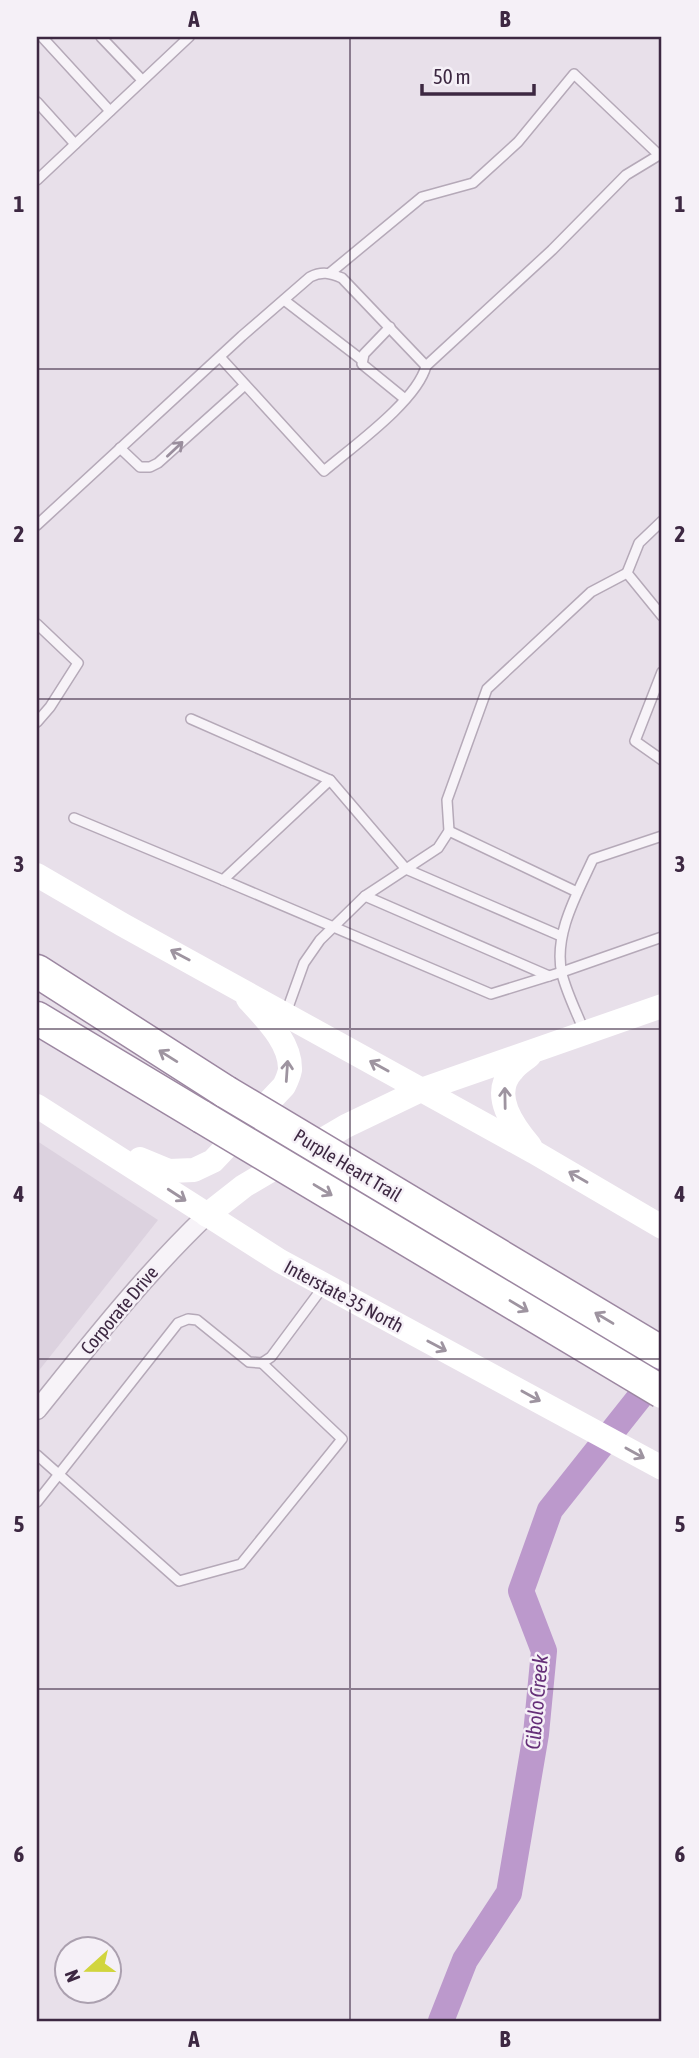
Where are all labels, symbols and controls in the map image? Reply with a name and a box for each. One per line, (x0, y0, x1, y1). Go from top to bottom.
text: A (187, 6, 200, 32)
text: B (500, 6, 511, 32)
scale bar (422, 52, 534, 96)
text: 50 m (433, 64, 471, 88)
text: 1 (14, 191, 25, 217)
text: 1 (675, 191, 686, 217)
one-way arrow (166, 441, 184, 457)
text: 2 (14, 521, 24, 547)
text: 2 (675, 521, 685, 547)
text: 3 (14, 851, 24, 877)
text: 3 (675, 851, 685, 877)
one-way arrow (170, 948, 191, 962)
one-way arrow (159, 1048, 179, 1062)
one-way arrow (369, 1059, 390, 1072)
one-way arrow (280, 1060, 293, 1083)
one-way arrow (498, 1087, 512, 1110)
street label: Purple Heart Trail (290, 1124, 406, 1206)
one-way arrow (568, 1169, 588, 1183)
text: 4 (13, 1181, 25, 1207)
text: 4 (674, 1181, 686, 1207)
one-way arrow (313, 1183, 333, 1197)
one-way arrow (166, 1189, 186, 1203)
street label: Interstate 35 North (281, 1255, 407, 1337)
street label: Corporate Drive (76, 1261, 162, 1359)
one-way arrow (508, 1300, 528, 1314)
one-way arrow (594, 1311, 614, 1325)
one-way arrow (427, 1339, 447, 1353)
one-way arrow (521, 1389, 541, 1403)
one-way arrow (625, 1446, 645, 1460)
text: 5 (14, 1511, 25, 1537)
text: 5 (675, 1511, 686, 1537)
water label: Cibolo Creek (520, 1653, 552, 1750)
text: 6 (14, 1841, 25, 1867)
text: 6 (675, 1841, 686, 1867)
north arrow (52, 1936, 122, 2006)
text: N (60, 1967, 84, 1985)
text: A (187, 2026, 200, 2052)
text: B (500, 2026, 511, 2052)

